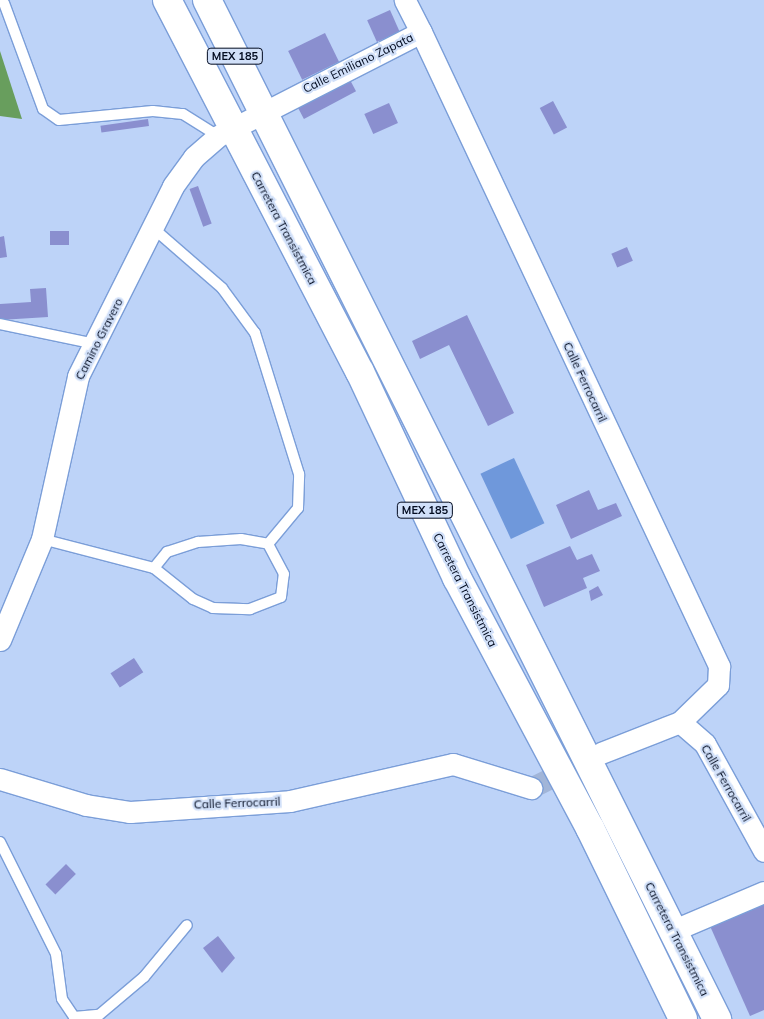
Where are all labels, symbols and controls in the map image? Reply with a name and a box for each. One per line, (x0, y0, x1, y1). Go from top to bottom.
street label: Calle Emiliano Zapata (300, 30, 416, 96)
road number: MEX 185 (206, 48, 264, 64)
street label: Carretera Transistmica (248, 169, 320, 287)
street label: Camino Gravero (72, 296, 126, 382)
street label: Calle Ferrocarril (560, 340, 610, 424)
road number: MEX 185 (396, 502, 454, 518)
street label: Carretera Transistmica (430, 531, 500, 649)
street label: Calle Ferrocarril (698, 742, 754, 824)
street label: Calle Ferrocarril (193, 794, 281, 812)
street label: Carretera Transistmica (642, 880, 712, 998)

